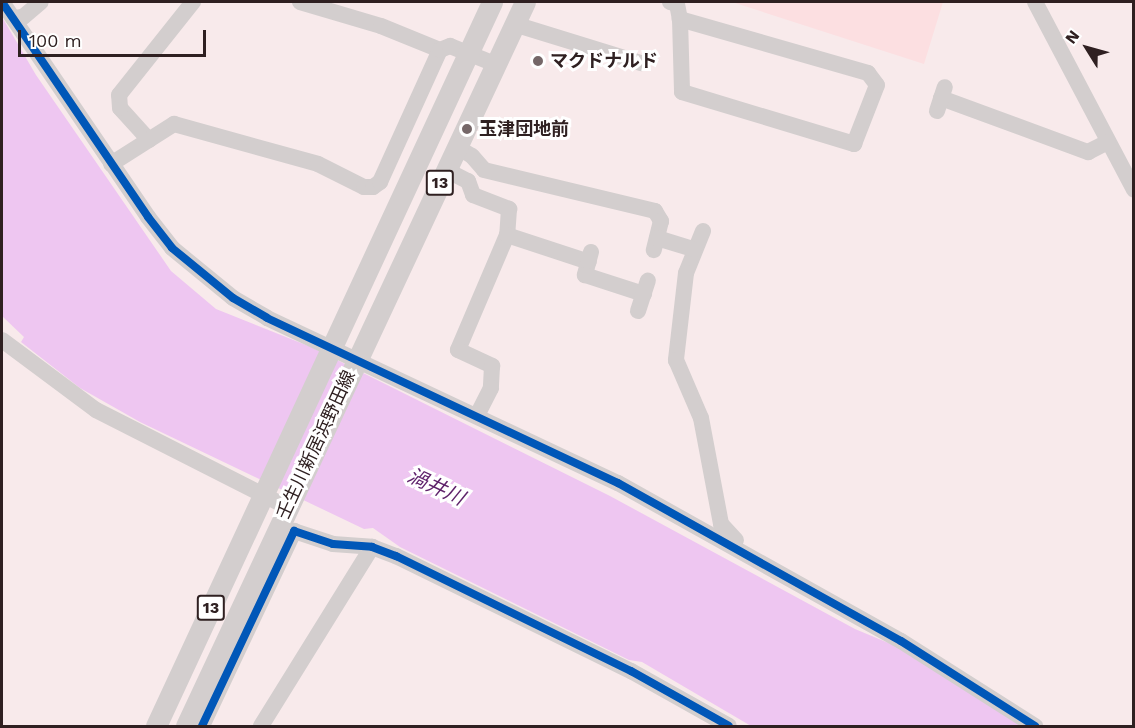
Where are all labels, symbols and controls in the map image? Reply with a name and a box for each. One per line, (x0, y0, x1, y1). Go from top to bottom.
scale bar (21, 18, 208, 56)
north arrow (1057, 18, 1117, 78)
text: N (1061, 26, 1083, 47)
text: 100 m (29, 30, 82, 51)
place label: マクドナルド (550, 50, 658, 72)
marker: マクドナルド (531, 54, 545, 68)
place label: 玉津団地前 (479, 118, 569, 140)
marker: 玉津団地前 (460, 122, 474, 136)
road number: 13 (425, 170, 455, 196)
street label: 壬生川新居浜野田線 (272, 367, 360, 523)
water label: 渦井川 (404, 463, 468, 511)
road number: 13 (196, 595, 226, 621)

